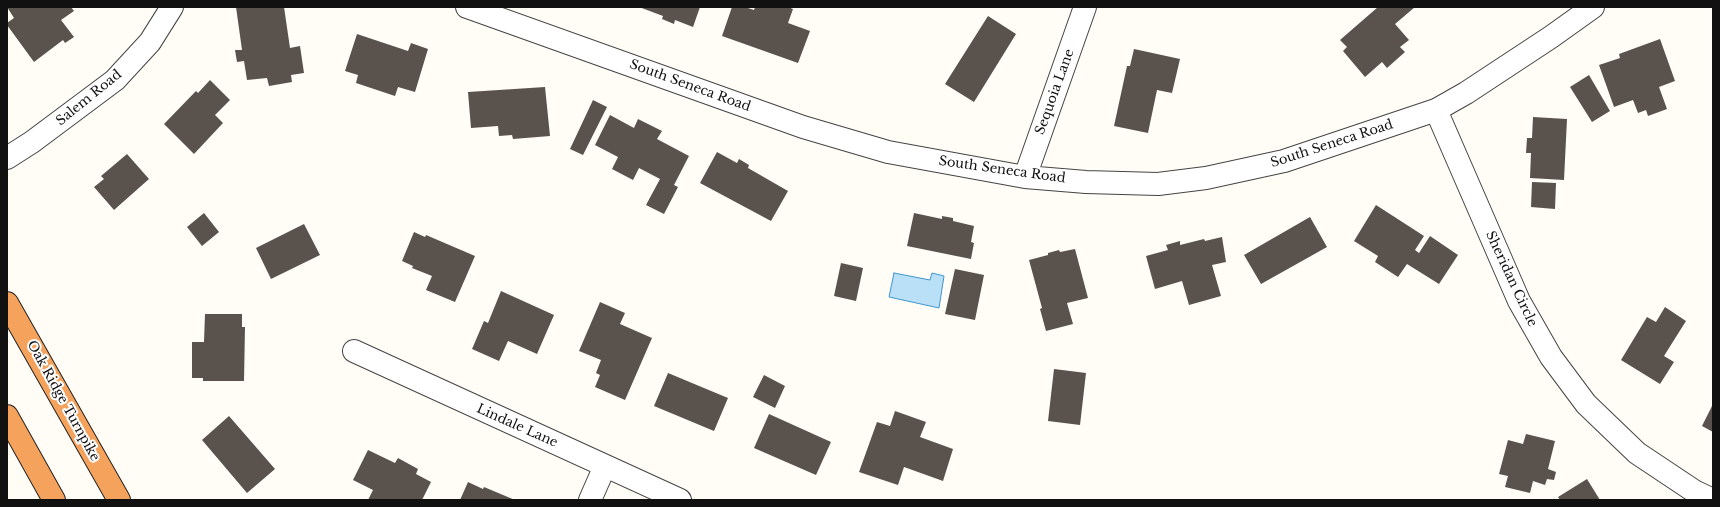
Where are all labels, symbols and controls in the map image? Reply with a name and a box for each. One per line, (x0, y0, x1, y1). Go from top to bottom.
street label: Sequoia Lane (1032, 47, 1078, 137)
street label: South Seneca Road (627, 57, 753, 115)
street label: Salem Road (53, 67, 125, 129)
street label: South Seneca Road (1269, 117, 1395, 171)
street label: South Seneca Road (938, 153, 1066, 187)
street label: Sheridan Circle (1482, 229, 1540, 329)
street label: Oak Ridge Turnpike (23, 338, 103, 464)
street label: Lindale Lane (474, 401, 560, 451)

